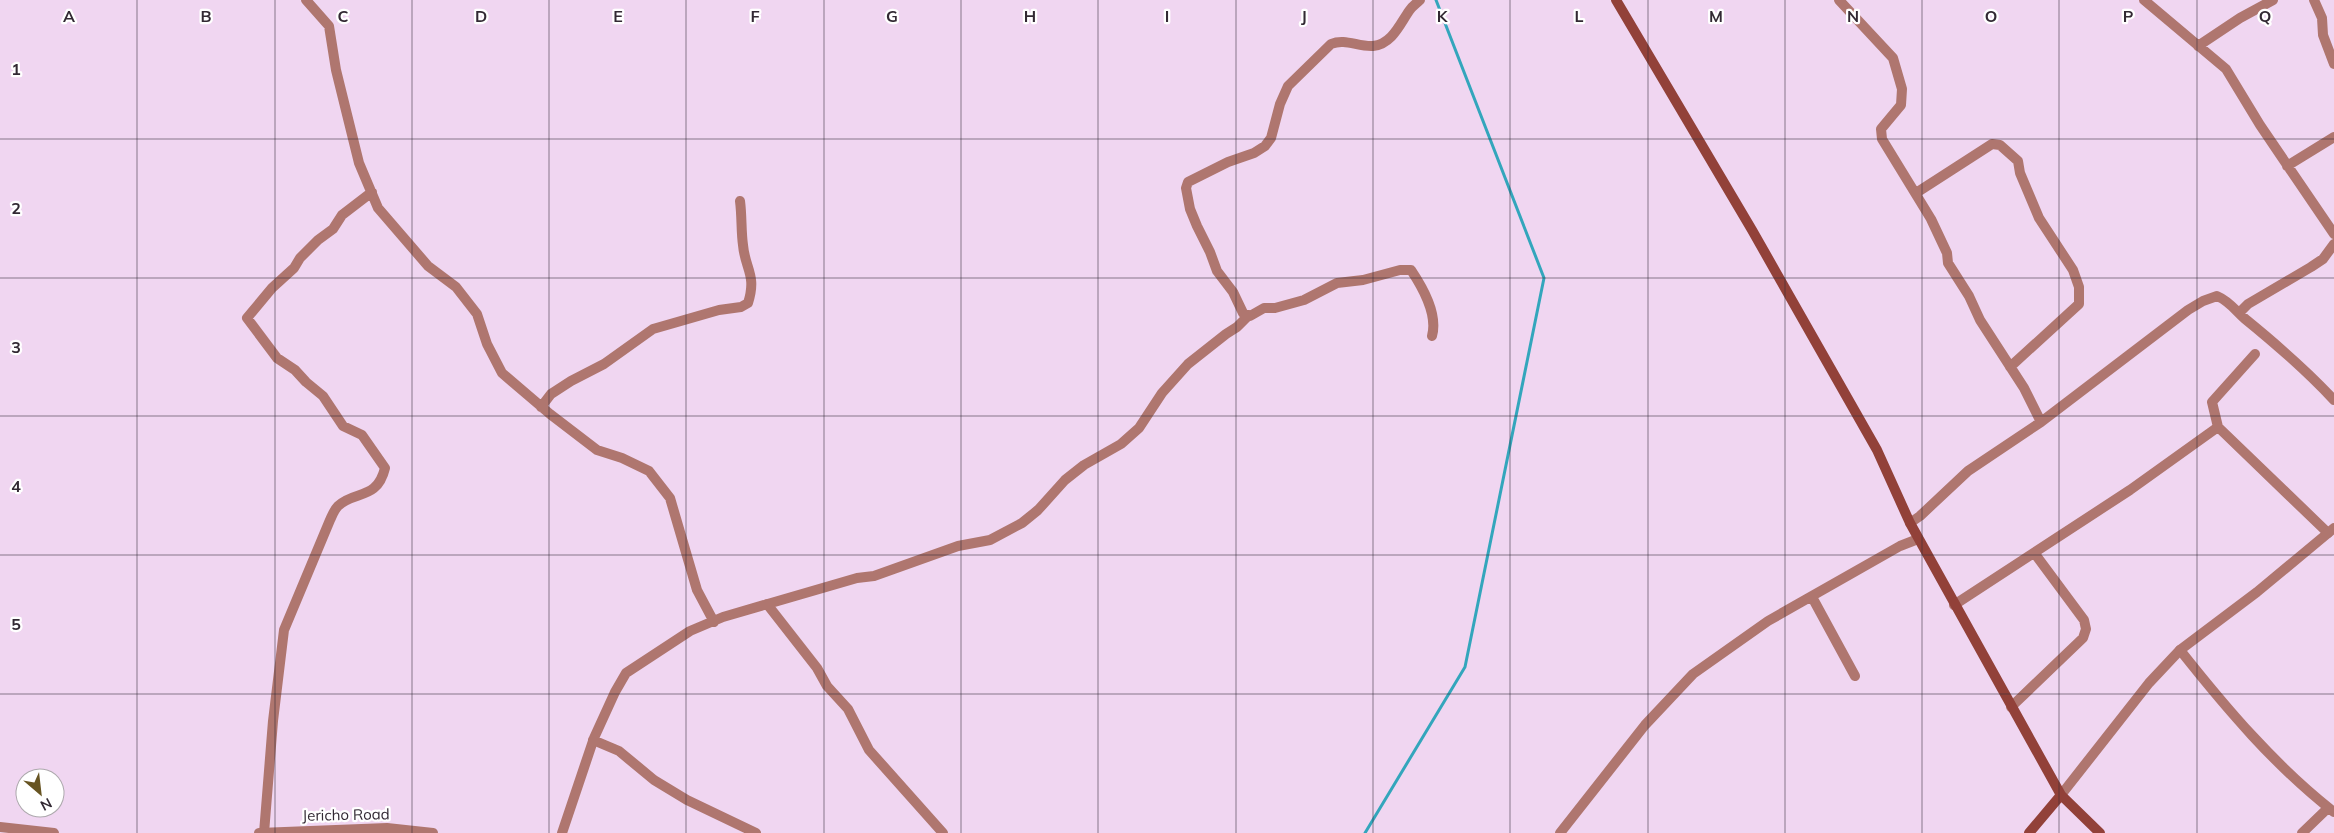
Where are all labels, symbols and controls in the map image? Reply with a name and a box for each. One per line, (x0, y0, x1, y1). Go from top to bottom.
text: A (63, 6, 75, 26)
text: B (200, 6, 212, 26)
text: C (338, 6, 349, 26)
text: D (475, 6, 487, 26)
text: E (613, 6, 623, 26)
text: F (750, 6, 760, 26)
text: G (886, 6, 898, 26)
text: H (1024, 6, 1036, 26)
text: I (1165, 6, 1169, 26)
text: J (1301, 6, 1307, 26)
text: K (1437, 6, 1449, 26)
text: L (1575, 6, 1584, 26)
text: M (1709, 6, 1723, 26)
text: N (1847, 6, 1859, 26)
text: O (1985, 6, 1997, 26)
text: P (2123, 6, 2134, 26)
text: Q (2259, 6, 2271, 26)
text: 1 (11, 59, 21, 79)
text: 2 (11, 198, 21, 218)
text: 3 (11, 337, 21, 357)
text: 4 (11, 476, 21, 496)
text: 5 (11, 614, 21, 634)
north arrow (15, 768, 65, 818)
text: N (37, 794, 55, 815)
street label: Jericho Road (302, 804, 390, 825)

